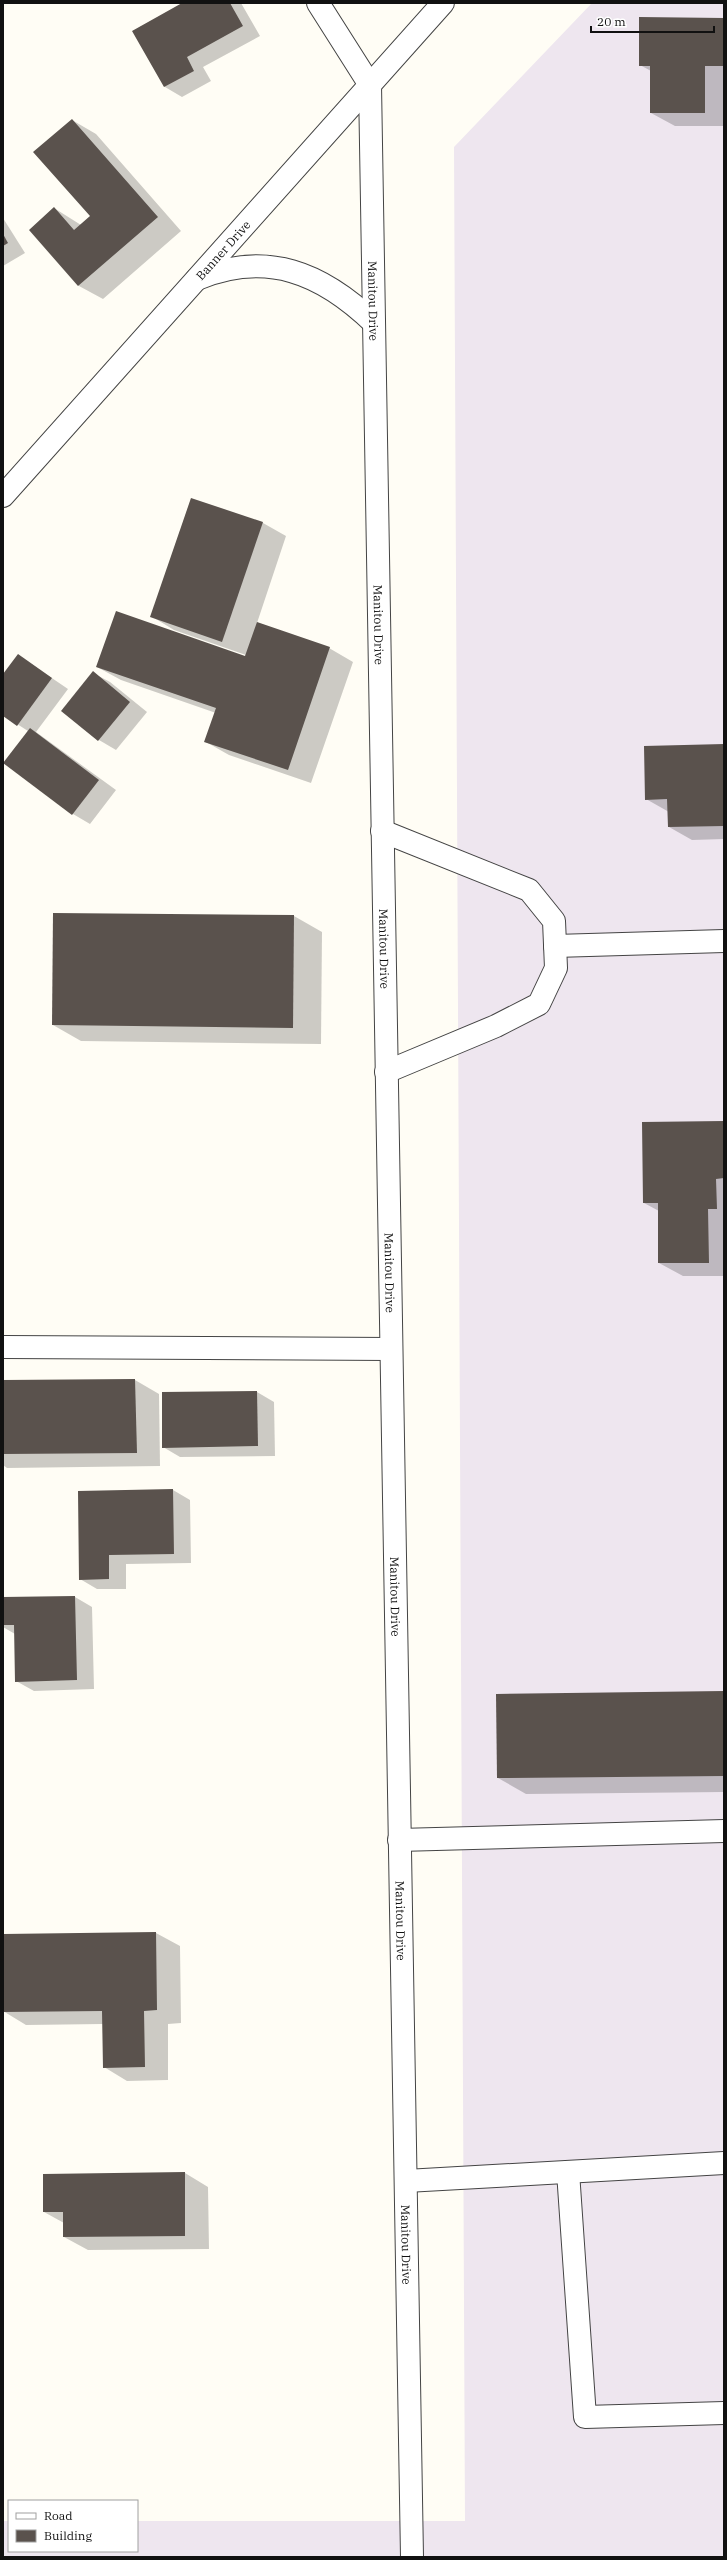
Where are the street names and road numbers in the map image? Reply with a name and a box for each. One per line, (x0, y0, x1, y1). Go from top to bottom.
street label: Banner Drive (192, 217, 253, 283)
street label: Manitou Drive (365, 261, 382, 341)
street label: Manitou Drive (371, 585, 387, 665)
street label: Manitou Drive (376, 909, 393, 989)
street label: Manitou Drive (382, 1233, 398, 1313)
street label: Manitou Drive (388, 1557, 404, 1637)
street label: Manitou Drive (393, 1880, 409, 1961)
street label: Manitou Drive (399, 2204, 415, 2285)

